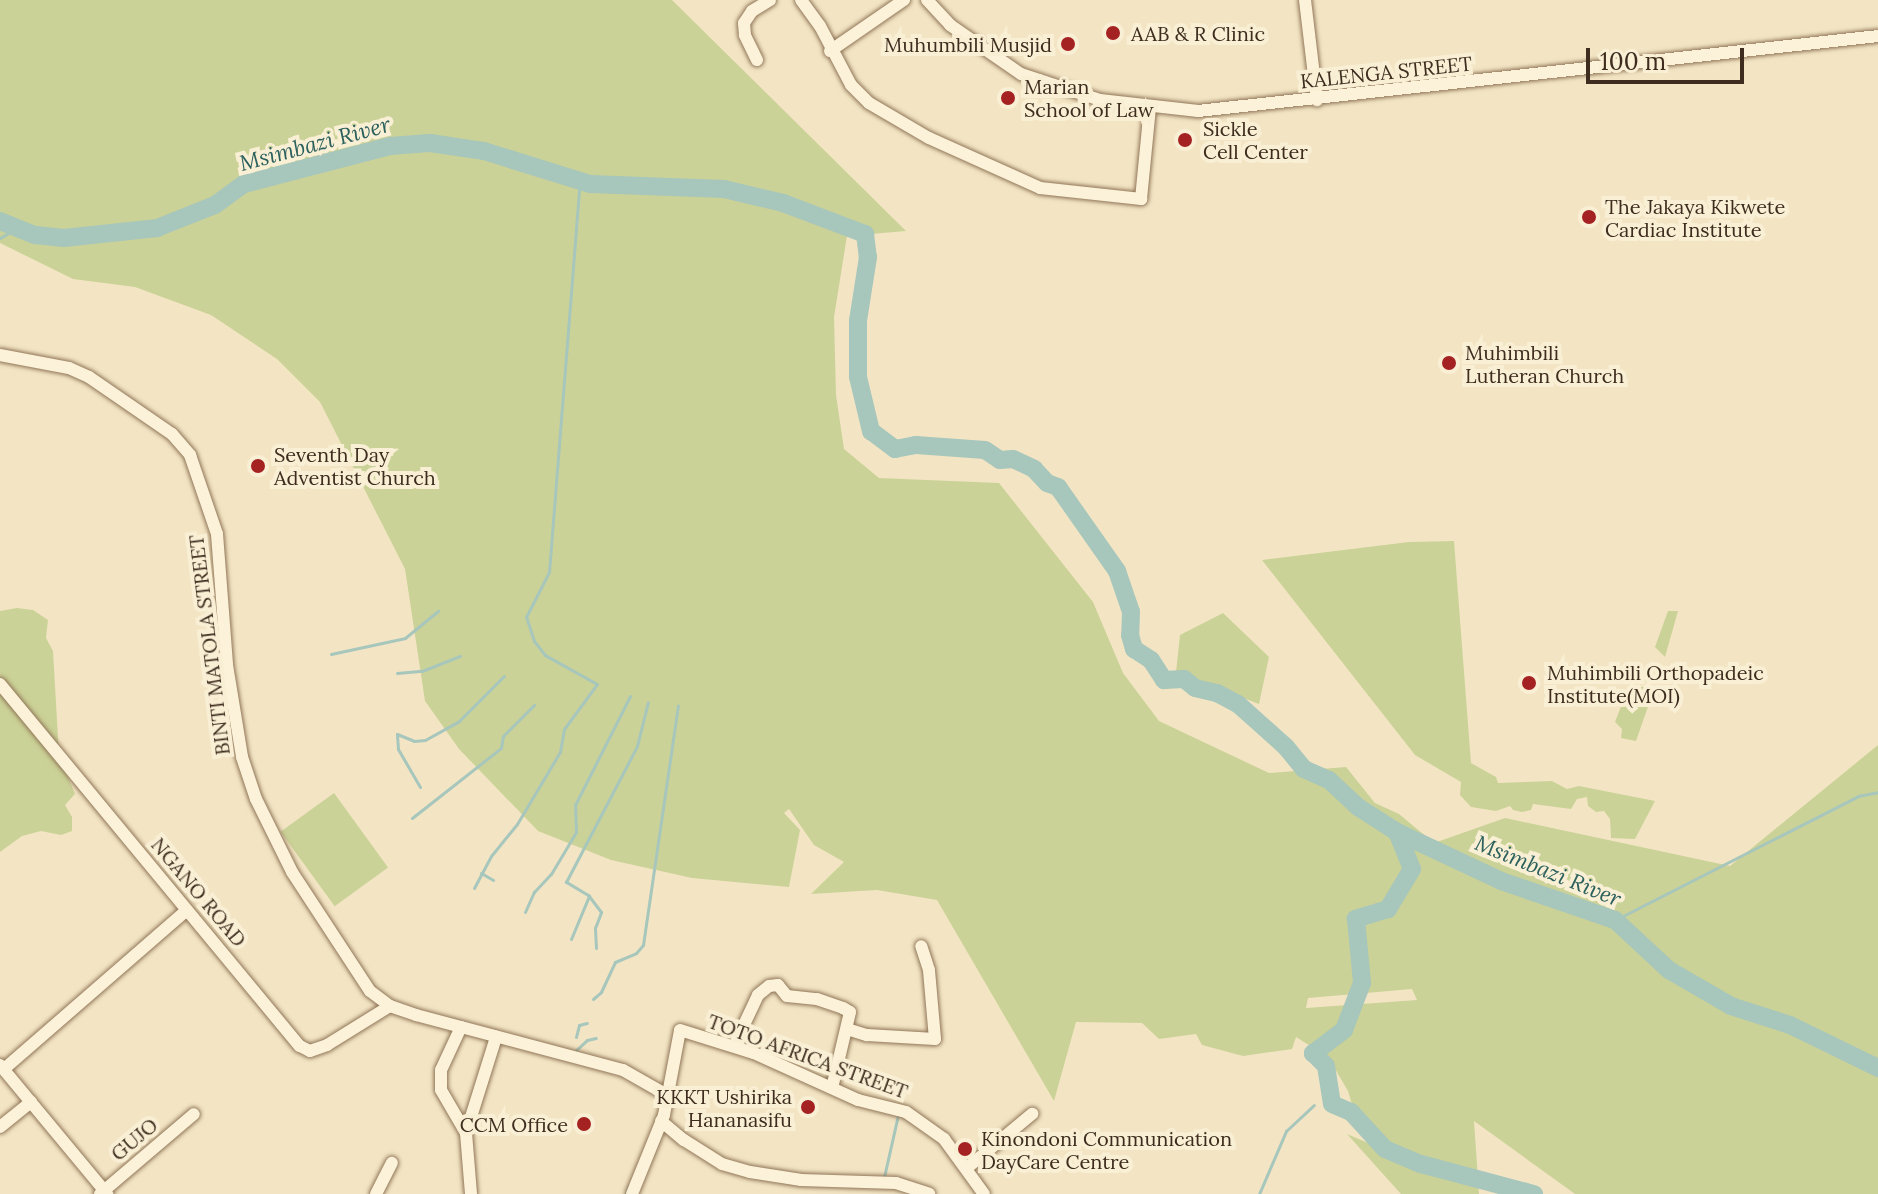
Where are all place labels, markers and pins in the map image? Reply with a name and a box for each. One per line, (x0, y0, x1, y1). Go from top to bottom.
place label: AAB & R Clinic (1131, 21, 1265, 45)
marker: AAB & R Clinic (1102, 22, 1124, 44)
place label: Muhumbili Musjid (884, 32, 1052, 56)
marker: Muhumbili Musjid (1059, 35, 1077, 53)
place label: Marian School of Law (1024, 74, 1154, 121)
marker: Marian School of Law (999, 89, 1017, 107)
place label: Sickle Cell Center (1203, 116, 1308, 163)
marker: Sickle Cell Center (1174, 129, 1196, 151)
place label: The Jakaya Kikwete Cardiac Institute (1605, 194, 1785, 241)
marker: The Jakaya Kikwete Cardiac Institute (1580, 208, 1598, 226)
place label: Muhimbili Lutheran Church (1465, 340, 1624, 387)
marker: Muhimbili Lutheran Church (1440, 354, 1458, 372)
place label: Seventh Day Adventist Church (274, 442, 436, 489)
marker: Seventh Day Adventist Church (249, 457, 267, 475)
place label: Muhimbili Orthopadeic Institute(MOI) (1547, 660, 1764, 707)
marker: Muhimbili Orthopadeic Institute(MOI) (1518, 672, 1540, 694)
place label: KKKT Ushirika Hananasifu (656, 1084, 792, 1131)
marker: KKKT Ushirika Hananasifu (799, 1098, 817, 1116)
place label: CCM Office (460, 1112, 568, 1136)
marker: CCM Office (575, 1115, 593, 1133)
place label: Kinondoni Communication DayCare Centre (981, 1126, 1232, 1173)
marker: Kinondoni Communication DayCare Centre (956, 1140, 974, 1158)

